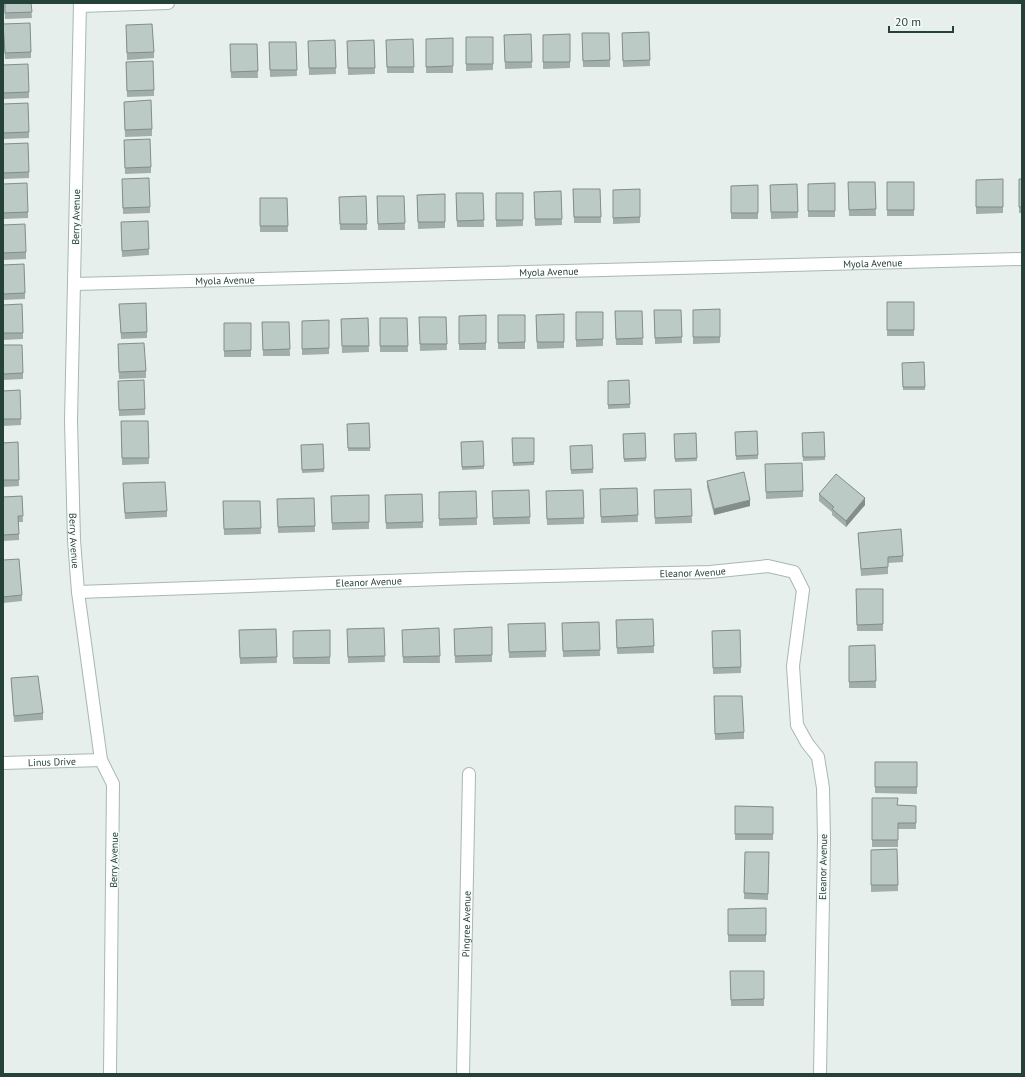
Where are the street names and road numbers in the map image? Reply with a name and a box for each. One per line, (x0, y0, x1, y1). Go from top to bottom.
street label: Berry Avenue (69, 189, 83, 245)
street label: Myola Avenue (843, 256, 903, 270)
street label: Myola Avenue (519, 264, 579, 279)
street label: Myola Avenue (195, 273, 255, 287)
street label: Berry Avenue (67, 513, 83, 569)
street label: Eleanor Avenue (659, 564, 726, 580)
street label: Eleanor Avenue (335, 574, 402, 589)
street label: Linus Drive (28, 754, 76, 769)
street label: Berry Avenue (107, 832, 121, 888)
street label: Eleanor Avenue (816, 834, 830, 900)
street label: Pingree Avenue (459, 891, 473, 957)

